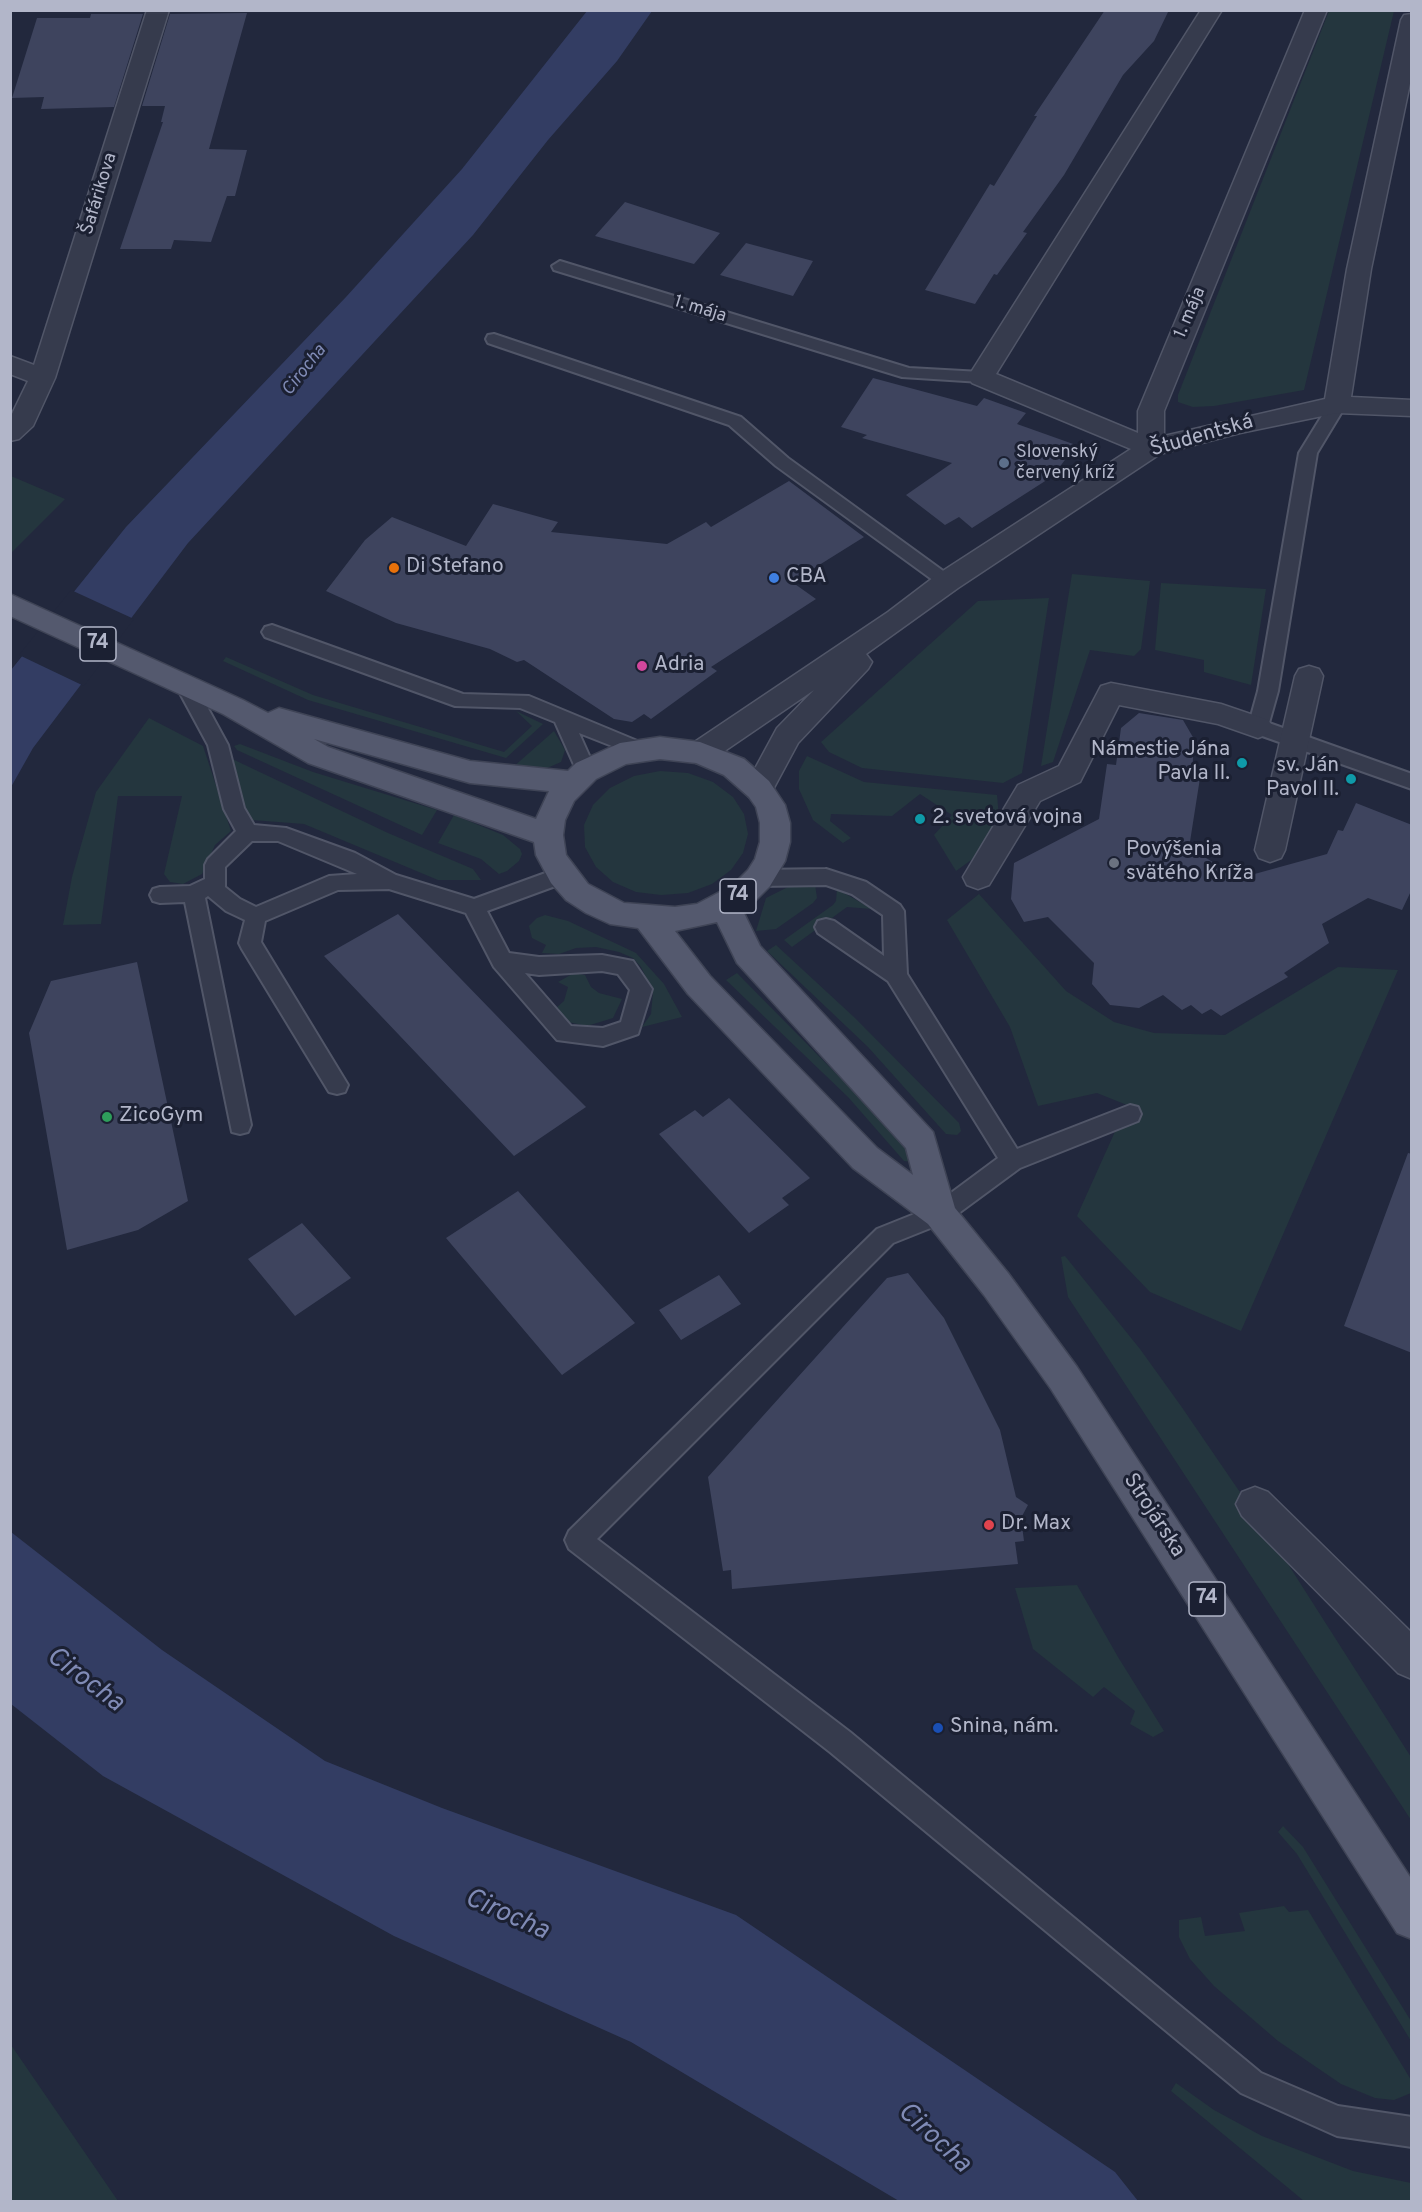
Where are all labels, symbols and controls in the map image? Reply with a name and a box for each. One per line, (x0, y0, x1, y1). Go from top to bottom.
street label: Šafárikova (77, 150, 123, 238)
street label: 1. mája (1171, 284, 1211, 342)
street label: 1. mája (671, 292, 729, 328)
water label: Cirocha (278, 341, 332, 401)
street label: Študentská (1148, 410, 1256, 464)
place label: Slovenský červený kríž (1016, 442, 1115, 484)
marker: Slovenský červený kríž (997, 456, 1011, 470)
place label: Di Stefano (406, 555, 504, 581)
marker: Di Stefano (387, 561, 401, 575)
place label: CBA (786, 565, 827, 591)
marker: CBA (767, 571, 781, 585)
road number: 74 (80, 627, 116, 661)
place label: Adria (654, 653, 704, 679)
marker: Adria (635, 659, 649, 673)
place label: Námestie Jána Pavla II. (1091, 738, 1230, 788)
place label: sv. Ján Pavol II. (1266, 754, 1339, 804)
marker: Námestie Jána Pavla II. (1235, 756, 1249, 770)
marker: sv. Ján Pavol II. (1344, 772, 1358, 786)
place label: 2. svetová vojna (932, 806, 1082, 832)
marker: 2. svetová vojna (913, 812, 927, 826)
place label: Povýšenia svätého Kríža (1126, 838, 1254, 888)
marker: Povýšenia svätého Kríža (1107, 856, 1121, 870)
road number: 74 (720, 879, 756, 913)
place label: ZicoGym (119, 1104, 203, 1130)
marker: ZicoGym (100, 1110, 114, 1124)
street label: Strojárska (1117, 1469, 1189, 1563)
place label: Dr. Max (1001, 1512, 1071, 1538)
marker: Dr. Max (982, 1518, 996, 1532)
road number: 74 (1189, 1582, 1225, 1616)
water label: Cirocha (39, 1641, 129, 1721)
place label: Snina, nám. (950, 1715, 1058, 1741)
marker: Snina, nám. (931, 1721, 945, 1735)
water label: Cirocha (459, 1883, 553, 1949)
water label: Cirocha (889, 2097, 977, 2181)

